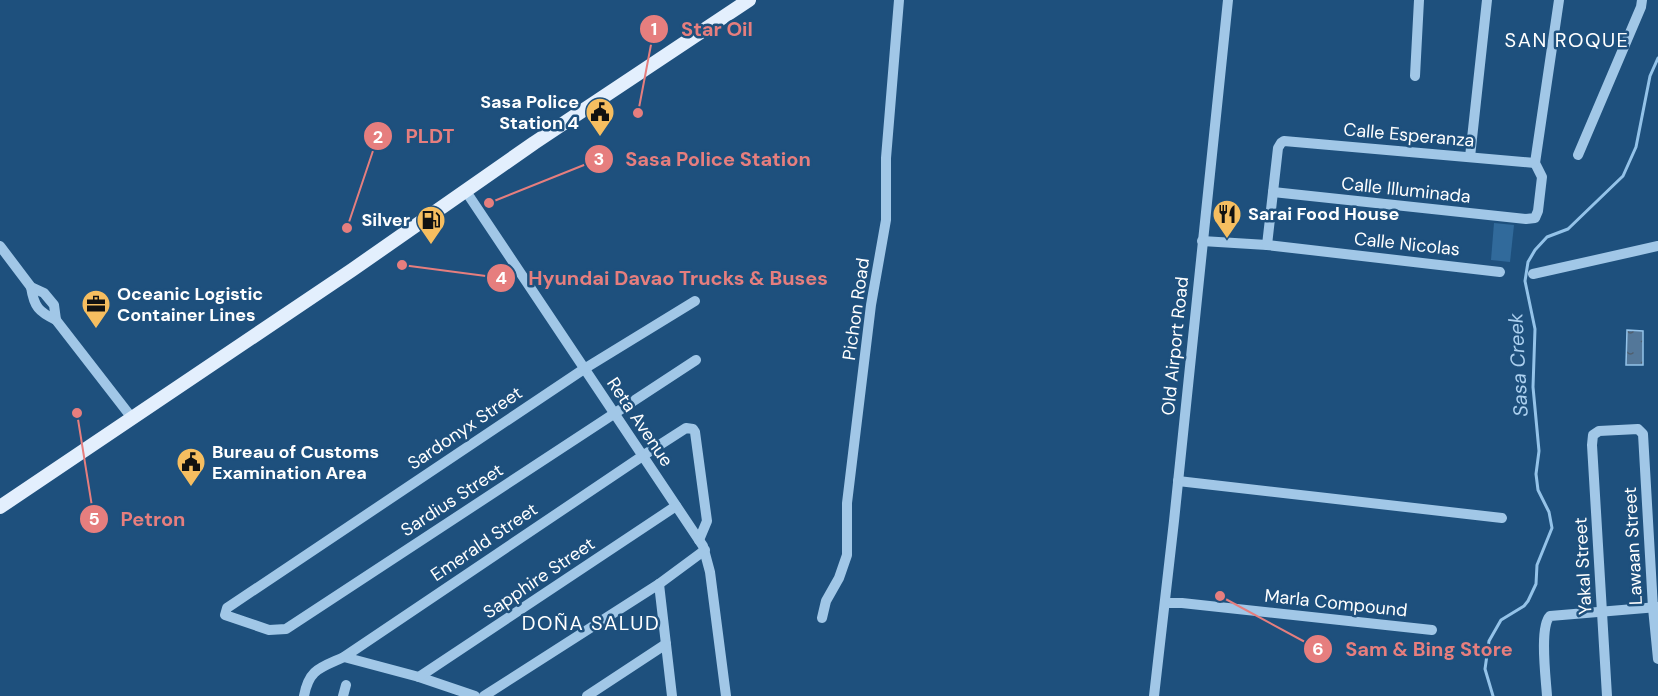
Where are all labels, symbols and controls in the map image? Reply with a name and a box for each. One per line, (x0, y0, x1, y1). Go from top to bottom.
callout: Star Oil (639, 10, 765, 48)
text: Star Oil (681, 16, 753, 42)
text: 1 (651, 17, 657, 41)
district label: SAN ROQUE (1505, 27, 1629, 53)
place label: Sasa Police Station 4 (480, 90, 579, 135)
public building icon: Sasa Police Station 4 (584, 96, 616, 138)
callout: PLDT (363, 117, 466, 155)
street label: Calle Esperanza (1343, 117, 1475, 153)
text: PLDT (405, 123, 455, 149)
text: 2 (373, 125, 383, 149)
callout: Sasa Police Station (584, 140, 823, 178)
text: Sasa Police Station (625, 146, 811, 172)
text: 3 (594, 147, 604, 171)
street label: Calle Illuminada (1340, 171, 1472, 209)
restaurant icon: Sarai Food House (1211, 198, 1243, 240)
place label: Sarai Food House (1248, 202, 1400, 226)
fuel station icon: Silver (415, 204, 447, 246)
place label: Silver (361, 208, 410, 232)
street label: Calle Nicolas (1353, 227, 1461, 261)
street label: Pichon Road (837, 256, 875, 362)
callout: Hyundai Davao Trucks & Buses (486, 259, 839, 297)
text: Hyundai Davao Trucks & Buses (528, 265, 828, 291)
text: 4 (495, 266, 507, 290)
street label: Old Airport Road (1156, 275, 1194, 417)
place label: Oceanic Logistic Container Lines (117, 282, 263, 327)
office icon: Oceanic Logistic Container Lines (80, 288, 112, 330)
water label: Sasa Creek (1502, 312, 1534, 418)
street label: Reta Avenue (601, 373, 679, 471)
street label: Sardonyx Street (403, 381, 527, 475)
place label: Bureau of Customs Examination Area (212, 440, 379, 485)
public building icon: Bureau of Customs Examination Area (175, 446, 207, 488)
street label: Sardius Street (396, 458, 508, 542)
street label: Lawaan Street (1618, 486, 1648, 606)
street label: Emerald Street (426, 497, 542, 587)
callout: Petron (79, 500, 198, 538)
text: Petron (121, 506, 185, 532)
text: 5 (88, 507, 100, 531)
street label: Yakal Street (1568, 517, 1598, 615)
street label: Sapphire Street (478, 532, 600, 624)
street label: Marla Compound (1263, 584, 1409, 622)
district label: DOÑA SALUD (522, 610, 660, 636)
callout: Sam & Bing Store (1303, 630, 1525, 668)
text: Sam & Bing Store (1345, 636, 1513, 662)
text: 6 (1312, 637, 1324, 661)

